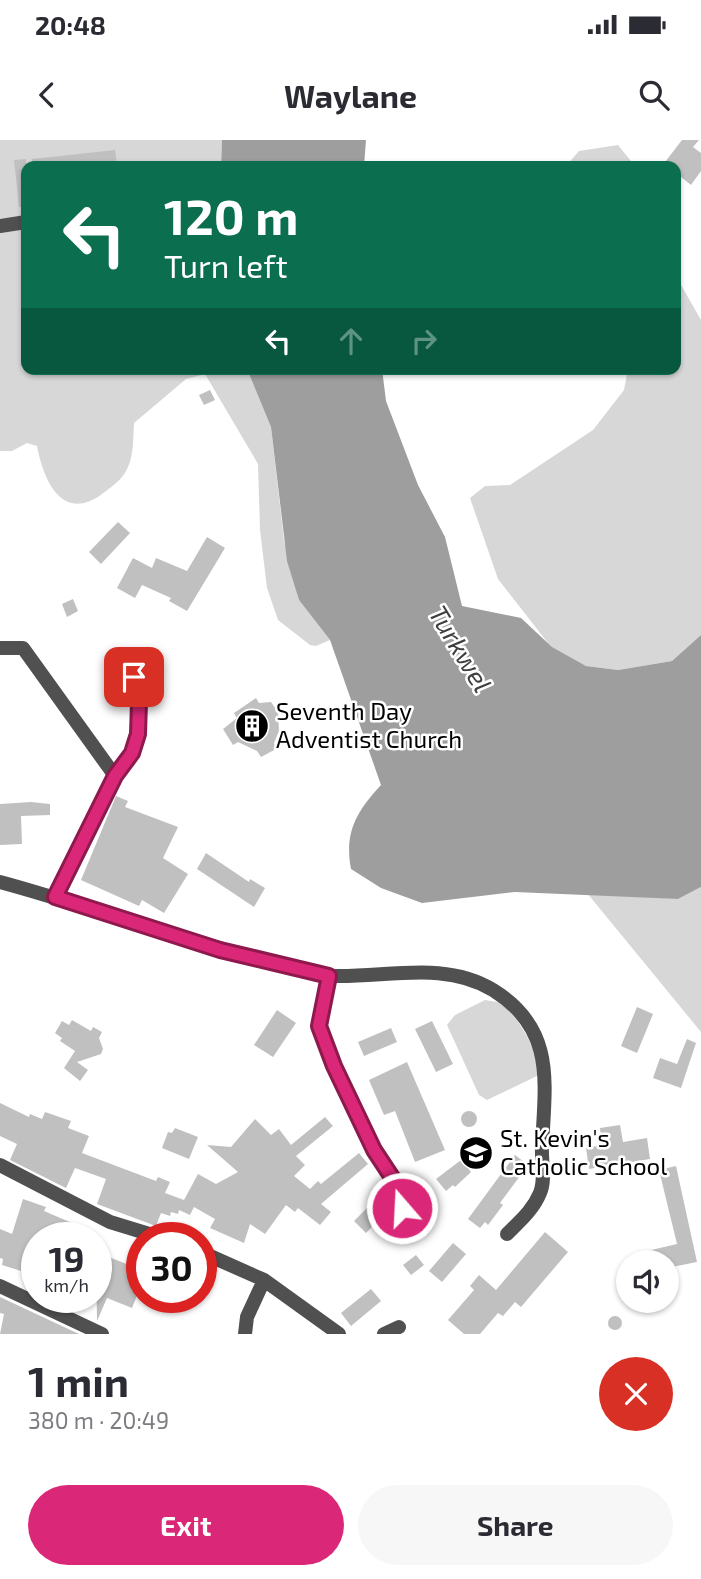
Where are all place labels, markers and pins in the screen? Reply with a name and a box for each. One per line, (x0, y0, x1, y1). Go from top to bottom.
pin (104, 647, 164, 707)
place label: Seventh Day Adventist Church (276, 696, 462, 753)
building icon: Seventh Day Adventist Church (233, 707, 271, 745)
place label: St. Kevin's Catholic School (500, 1123, 667, 1180)
school or university icon: St. Kevin's Catholic School (457, 1134, 495, 1172)

